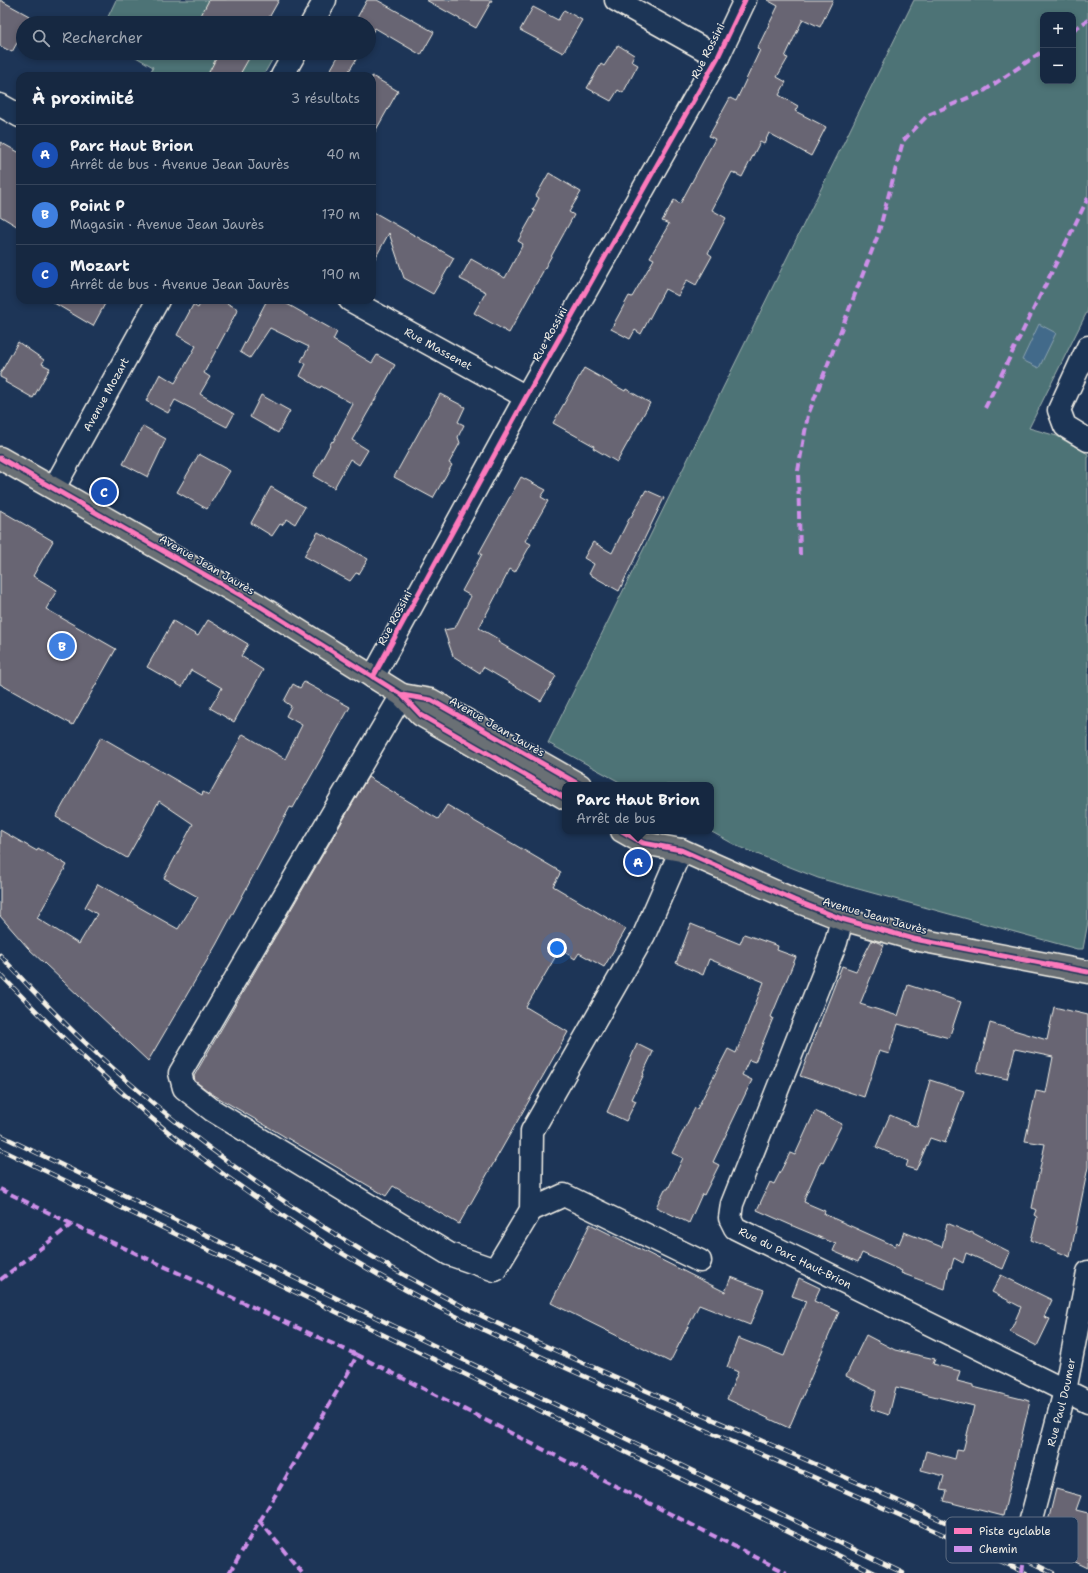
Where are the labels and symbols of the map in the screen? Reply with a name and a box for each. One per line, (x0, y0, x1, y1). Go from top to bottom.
street label: Rue Rossini (688, 21, 728, 81)
street label: Rue Rossini (529, 304, 571, 364)
street label: Rue Massenet (402, 324, 475, 374)
street label: Avenue Mozart (79, 355, 132, 434)
pin: C (91, 477, 117, 507)
street label: Avenue Jean Jaurès (156, 531, 258, 599)
street label: Rue Rossini (374, 588, 416, 648)
pin: B (49, 631, 75, 661)
street label: Avenue Jean Jaurès (446, 693, 548, 761)
pin: A (625, 847, 651, 877)
street label: Avenue Jean Jaurès (821, 894, 929, 938)
your location (547, 938, 567, 958)
street label: Rue du Parc Haut-Brion (736, 1223, 854, 1292)
street label: Rue Paul Doumer (1043, 1357, 1079, 1448)
legend (946, 1517, 1078, 1563)
text: Piste cyclable (979, 1524, 1051, 1539)
text: Chemin (979, 1542, 1018, 1557)

